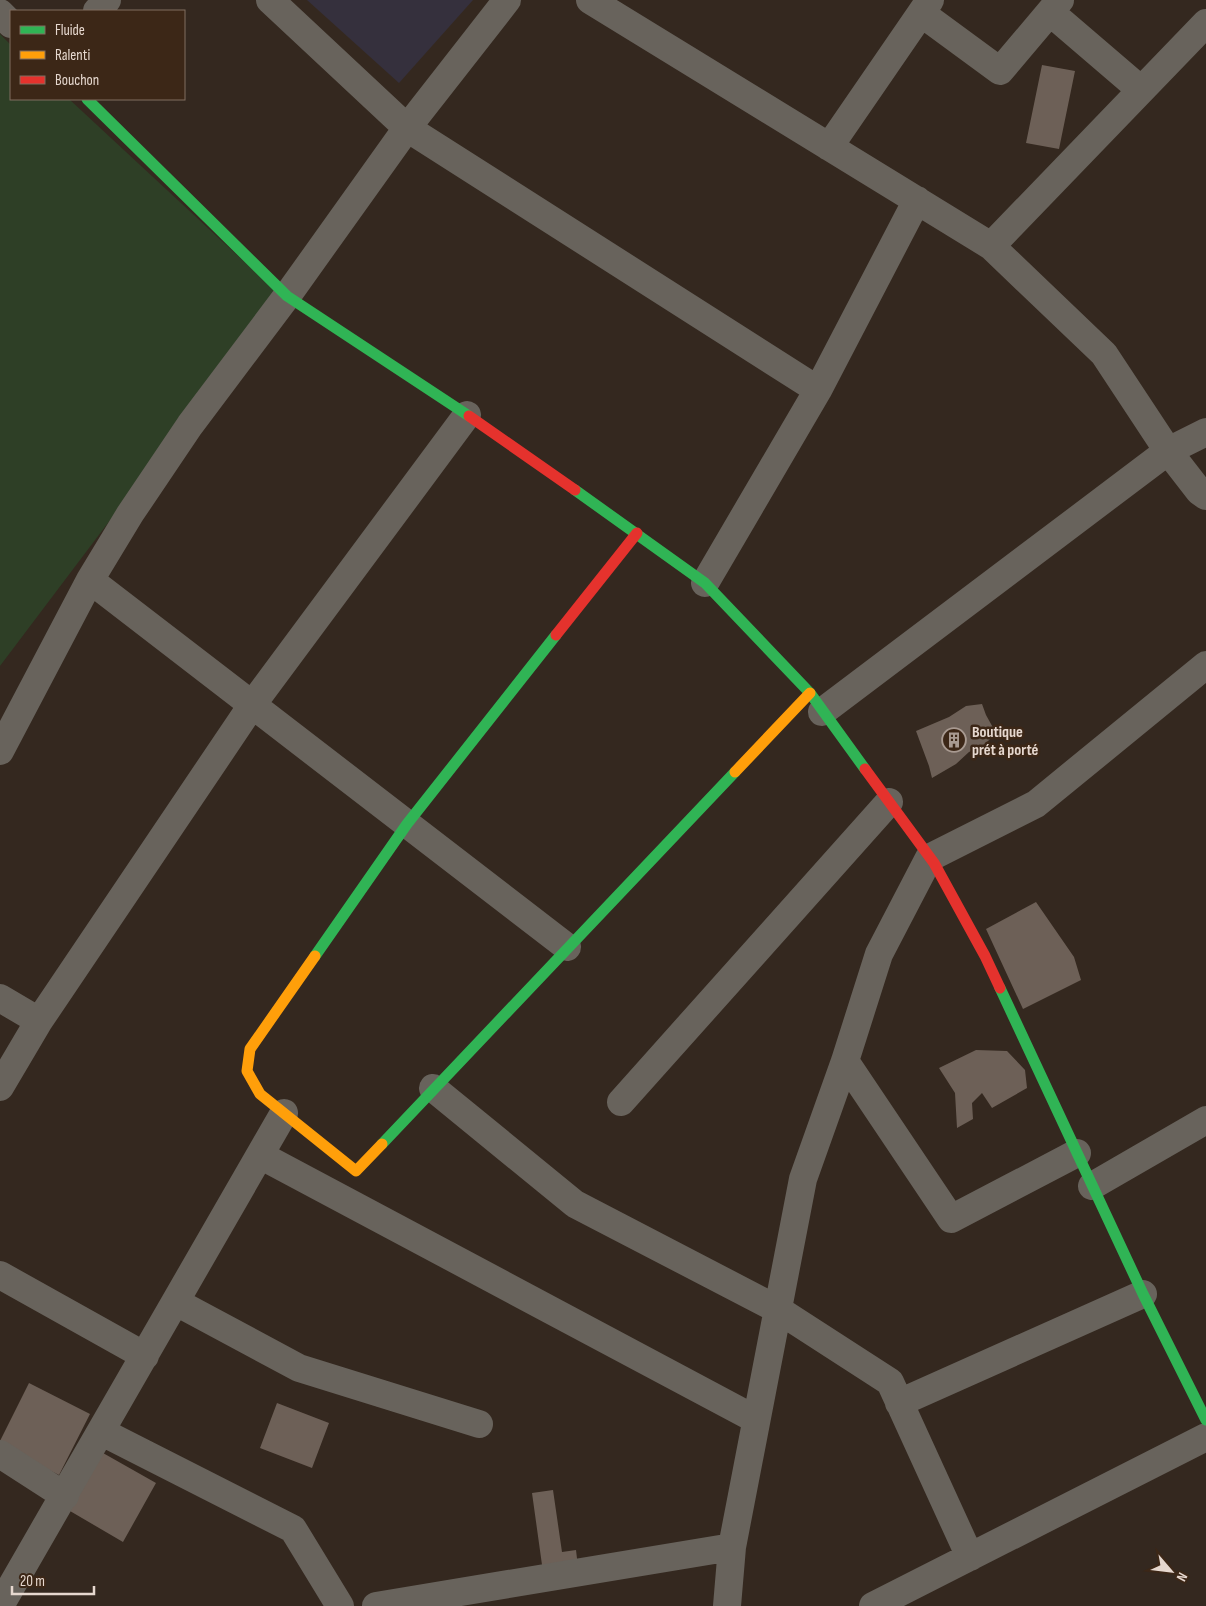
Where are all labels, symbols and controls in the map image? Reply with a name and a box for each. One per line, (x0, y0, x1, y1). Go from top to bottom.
legend (10, 10, 185, 100)
text: Fluide (55, 21, 85, 40)
text: Ralenti (55, 46, 90, 65)
text: Bouchon (55, 71, 99, 90)
place label: Boutique prét à porté (972, 723, 1039, 760)
building icon: Boutique prét à porté (941, 727, 967, 753)
north arrow (1146, 1546, 1196, 1596)
scale bar (12, 1564, 95, 1596)
text: N (1173, 1570, 1191, 1584)
text: 20 m (20, 1572, 45, 1591)

